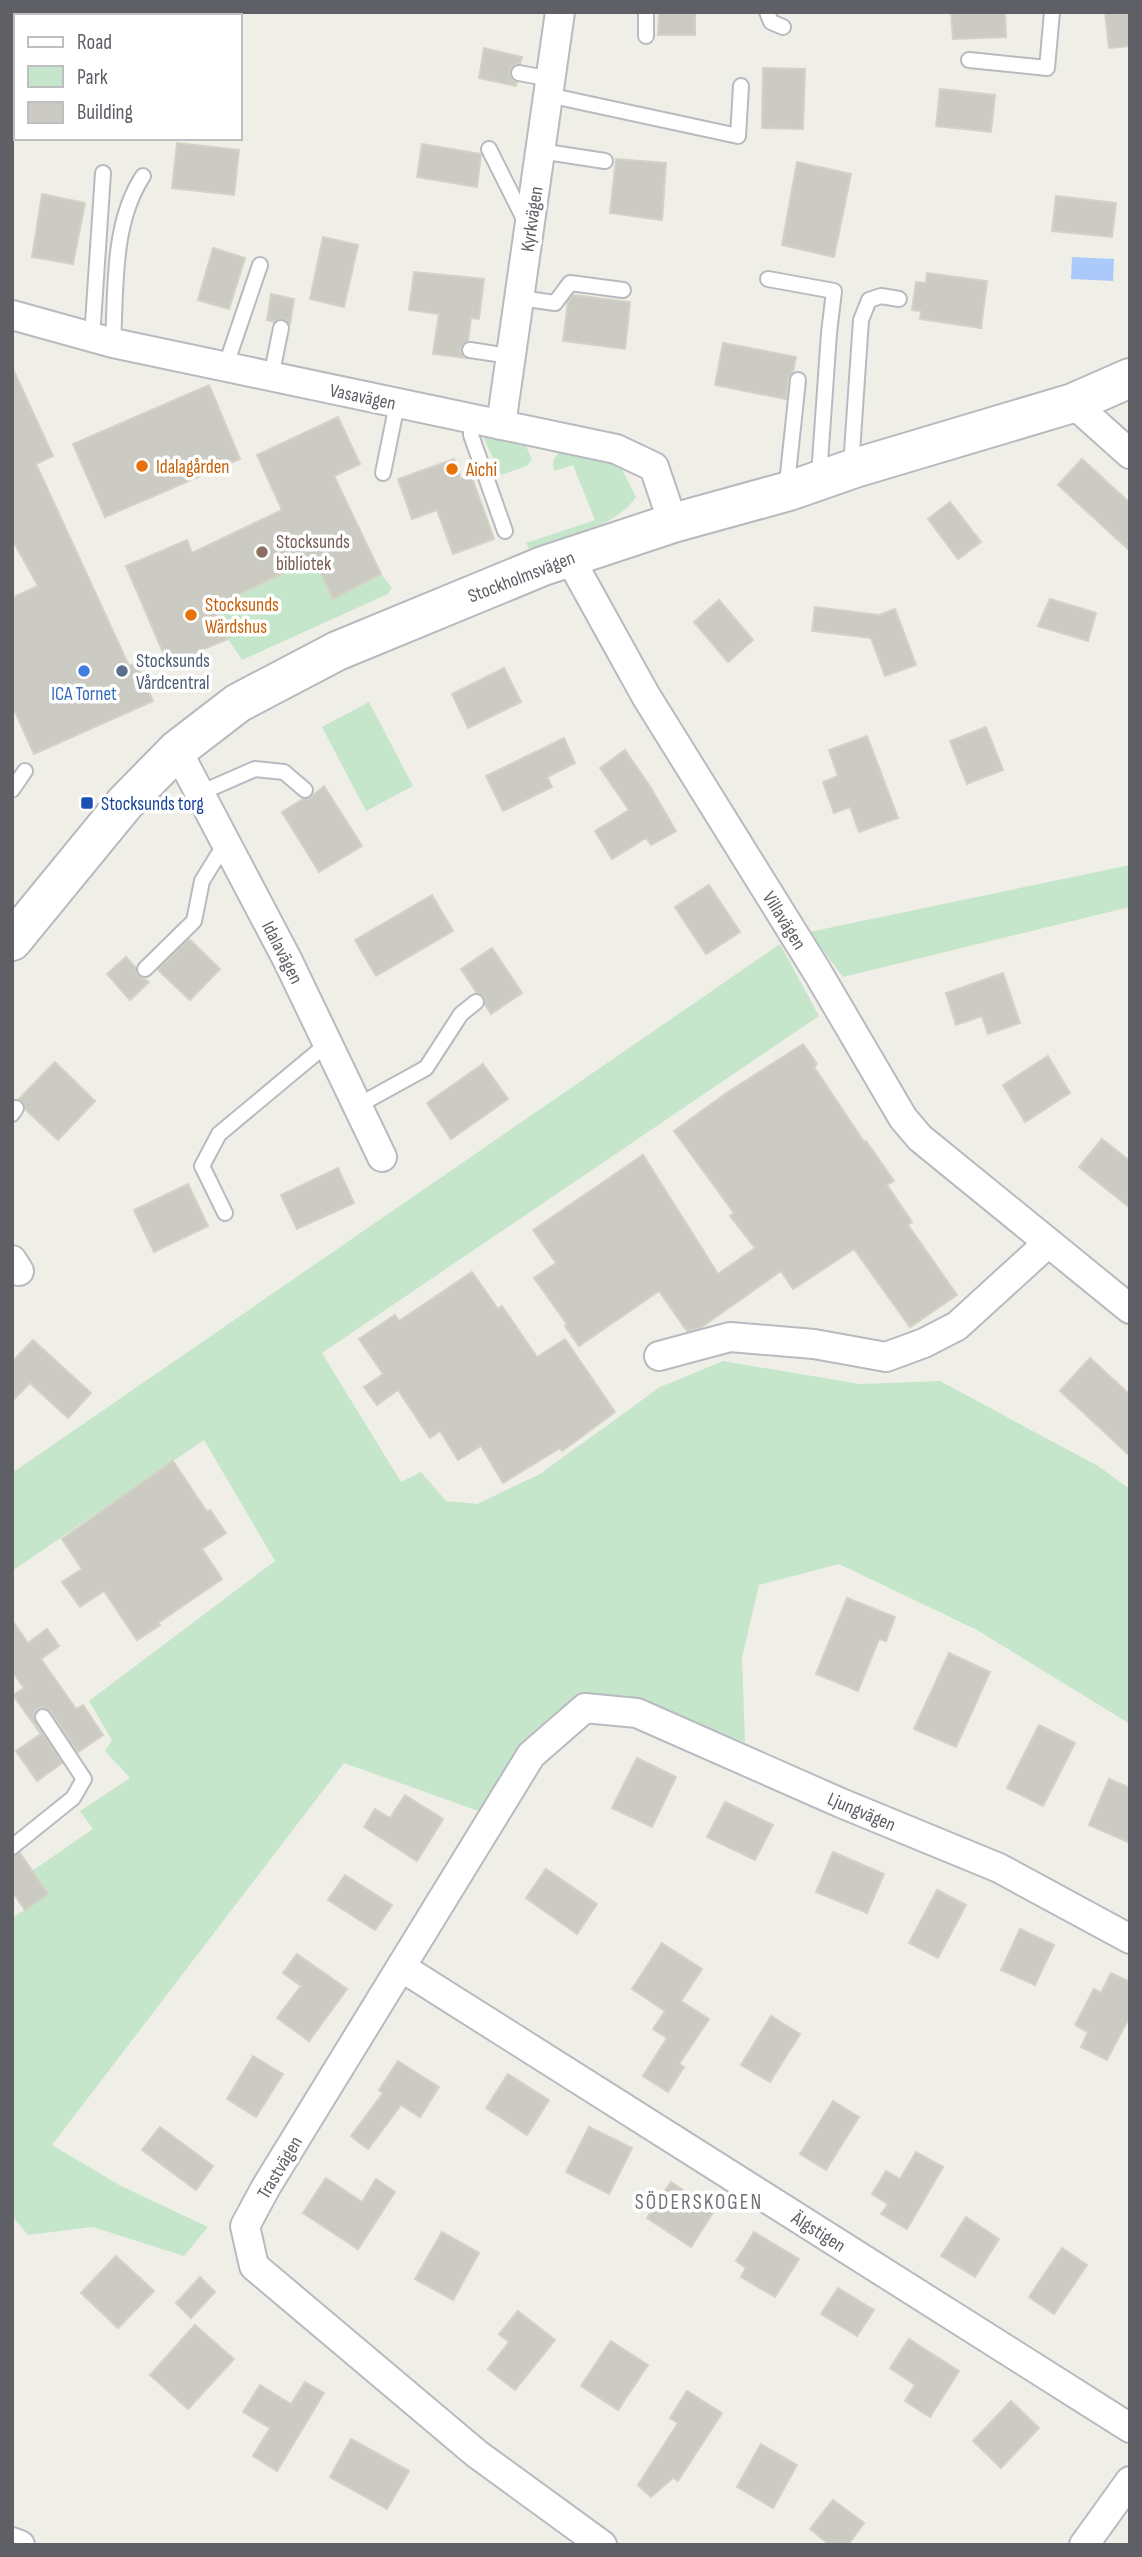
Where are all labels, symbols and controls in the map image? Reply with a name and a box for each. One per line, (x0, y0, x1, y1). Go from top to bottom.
legend (14, 14, 242, 140)
text: Road (77, 30, 112, 55)
text: Park (77, 65, 108, 90)
text: Building (77, 100, 133, 125)
street label: Kyrkvägen (517, 185, 548, 253)
street label: Vasavägen (328, 379, 398, 416)
place label: Idalagården (156, 456, 229, 479)
marker: Idalagården (134, 458, 150, 474)
place label: Aichi (465, 459, 497, 482)
marker: Aichi (444, 461, 460, 477)
place label: Stocksunds bibliotek (276, 531, 350, 576)
marker: Stocksunds bibliotek (254, 544, 270, 560)
street label: Stockholmsvägen (465, 546, 578, 608)
place label: Stocksunds Wärdshus (205, 594, 279, 639)
marker: Stocksunds Wärdshus (183, 607, 199, 623)
place label: Stocksunds Vårdcentral (136, 650, 210, 695)
marker: ICA Tornet (76, 663, 92, 679)
marker: Stocksunds Vårdcentral (114, 663, 130, 679)
place label: ICA Tornet (51, 683, 117, 706)
place label: Stocksunds torg (101, 793, 204, 816)
marker: Stocksunds torg (79, 795, 95, 811)
street label: Villavägen (757, 888, 810, 954)
street label: Idalavägen (256, 917, 307, 988)
street label: Ljungvägen (824, 1788, 899, 1837)
street label: Trastvägen (253, 2132, 308, 2203)
district label: SÖDERSKOGEN (635, 2190, 763, 2215)
street label: Älgstigen (786, 2206, 849, 2258)

